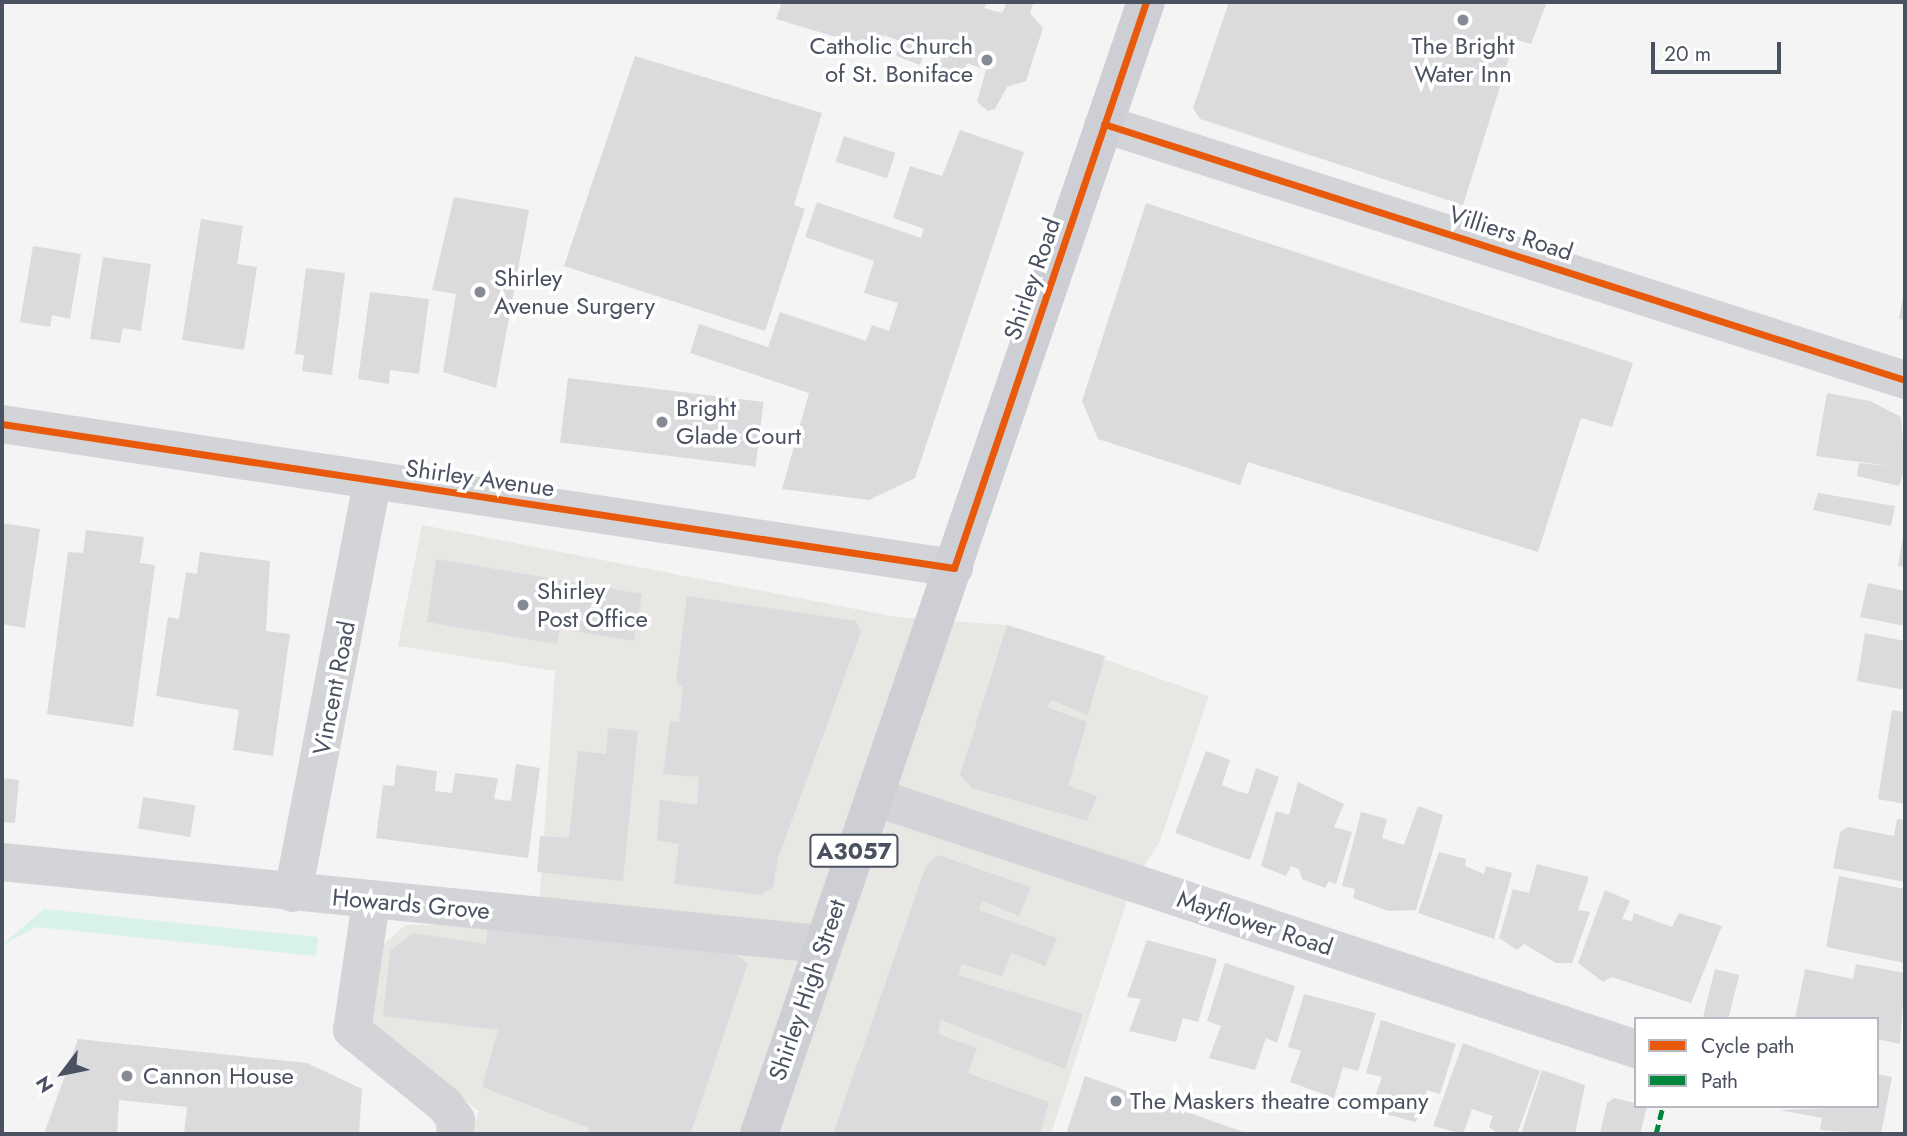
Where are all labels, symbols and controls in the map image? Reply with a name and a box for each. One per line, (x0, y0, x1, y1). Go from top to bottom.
marker: The Bright Water Inn (1455, 12, 1471, 28)
scale bar (1655, 28, 1784, 72)
place label: Catholic Church of St. Boniface (810, 32, 973, 88)
place label: The Bright Water Inn (1411, 32, 1515, 88)
text: 20 m (1664, 39, 1711, 69)
marker: Catholic Church of St. Boniface (979, 52, 995, 68)
street label: Villiers Road (1445, 199, 1577, 267)
street label: Shirley Road (998, 214, 1066, 344)
place label: Shirley Avenue Surgery (494, 264, 655, 320)
marker: Shirley Avenue Surgery (472, 284, 488, 300)
place label: Bright Glade Court (676, 394, 801, 450)
marker: Bright Glade Court (654, 414, 670, 430)
street label: Shirley Avenue (404, 453, 556, 503)
place label: Shirley Post Office (537, 577, 648, 633)
marker: Shirley Post Office (515, 597, 531, 613)
street label: Vincent Road (307, 619, 361, 757)
road number: A3057 (808, 832, 900, 870)
street label: Howards Grove (331, 883, 491, 925)
street label: Mayflower Road (1173, 884, 1337, 962)
street label: Shirley High Street (763, 896, 851, 1084)
legend (1634, 1017, 1879, 1108)
text: Cycle path (1701, 1031, 1794, 1061)
north arrow (28, 1038, 98, 1108)
place label: Cannon House (143, 1062, 294, 1090)
marker: Cannon House (117, 1066, 137, 1086)
text: Path (1701, 1066, 1738, 1096)
text: N (29, 1071, 60, 1098)
place label: The Maskers theatre company (1130, 1087, 1429, 1115)
marker: The Maskers theatre company (1108, 1093, 1124, 1109)

